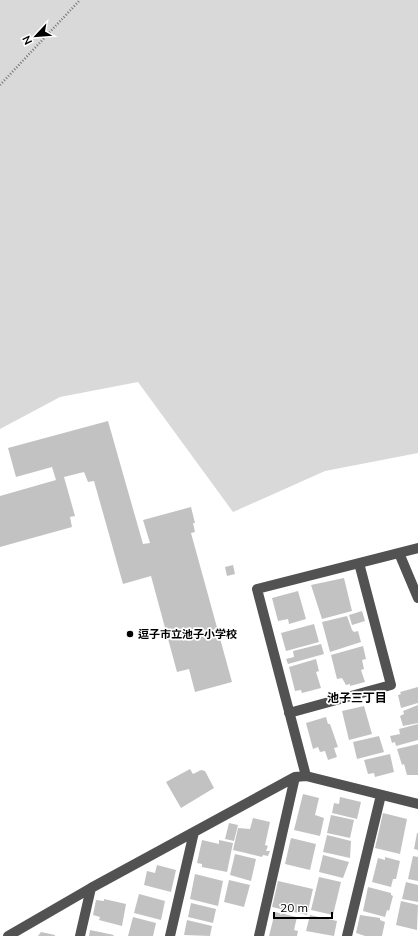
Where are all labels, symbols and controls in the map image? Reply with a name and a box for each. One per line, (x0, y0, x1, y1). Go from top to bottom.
north arrow (16, 16, 56, 56)
text: N (19, 34, 35, 47)
place label: 逗子市立池子小学校 (138, 627, 237, 641)
marker: 逗子市立池子小学校 (125, 629, 135, 639)
district label: 池子三丁目 (327, 690, 387, 705)
scale bar (274, 894, 332, 920)
text: 20 m (280, 900, 308, 915)

